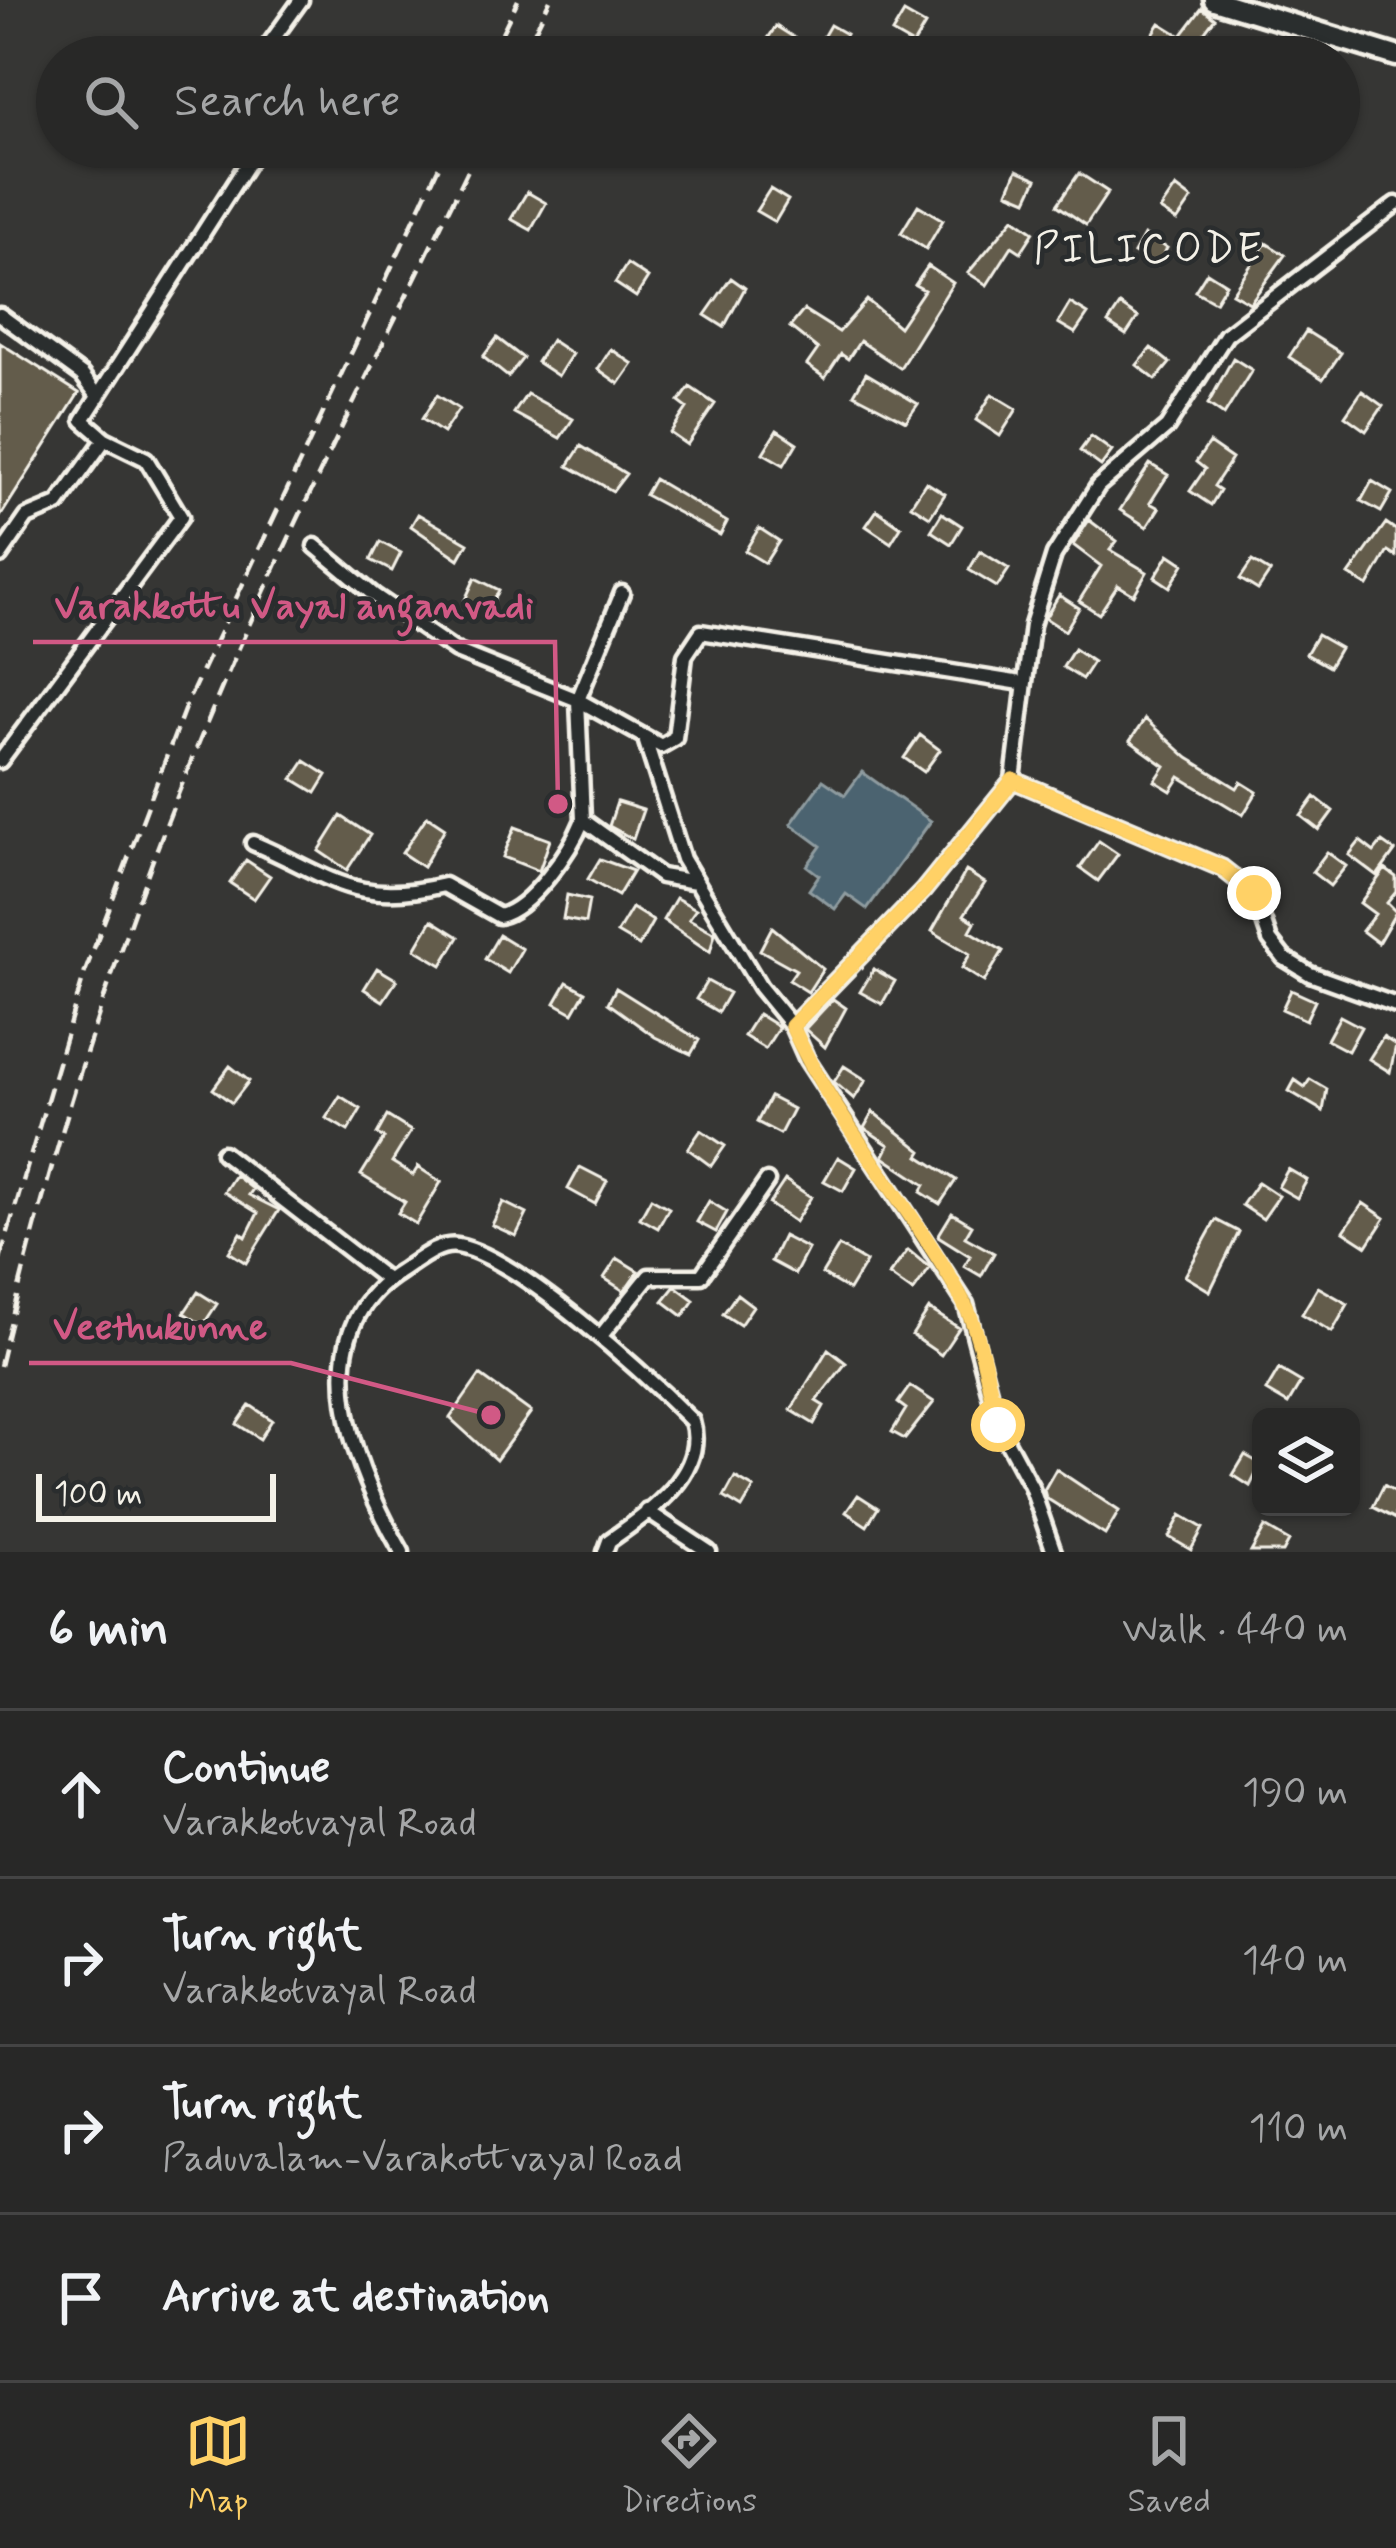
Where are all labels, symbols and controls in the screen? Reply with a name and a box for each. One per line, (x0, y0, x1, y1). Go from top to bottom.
search box (36, 36, 1360, 168)
icon: search (78, 69, 144, 135)
text: Search here (174, 73, 401, 132)
district label: PILICODE (1034, 223, 1264, 278)
callout: Varakkottu Vayal anganvadi (33, 567, 555, 642)
text: Varakkottu Vayal anganvadi (54, 582, 534, 637)
route end (1227, 866, 1281, 920)
callout: Veethukunne (29, 1288, 291, 1363)
text: Veethukunne (53, 1303, 267, 1354)
route start (971, 1398, 1025, 1452)
map controls (1252, 1408, 1360, 1516)
button: layers (1252, 1408, 1360, 1516)
scale bar (36, 1468, 276, 1521)
text: 100 m (54, 1473, 143, 1517)
text: 6 min (48, 1597, 169, 1663)
text: Walk · 440 m (1122, 1605, 1348, 1656)
text: Continue (162, 1739, 330, 1798)
icon: ahead (48, 1761, 114, 1827)
text: 190 m (1242, 1768, 1348, 1819)
text: Varakkotvayal Road (162, 1798, 477, 1849)
text: Turn right (162, 1907, 362, 1966)
icon: right (48, 1929, 114, 1995)
text: 140 m (1242, 1936, 1348, 1987)
text: Varakkotvayal Road (162, 1966, 477, 2017)
text: Turn right (162, 2075, 362, 2134)
icon: right (48, 2097, 114, 2163)
text: 110 m (1249, 2104, 1348, 2155)
text: Paduvalam-Varakottvayal Road (162, 2134, 683, 2185)
icon: arrive (48, 2265, 114, 2331)
text: Arrive at destination (162, 2268, 550, 2327)
tab: Map (185, 2408, 251, 2524)
tab: Directions (621, 2408, 757, 2524)
tab: Saved (1127, 2408, 1211, 2524)

